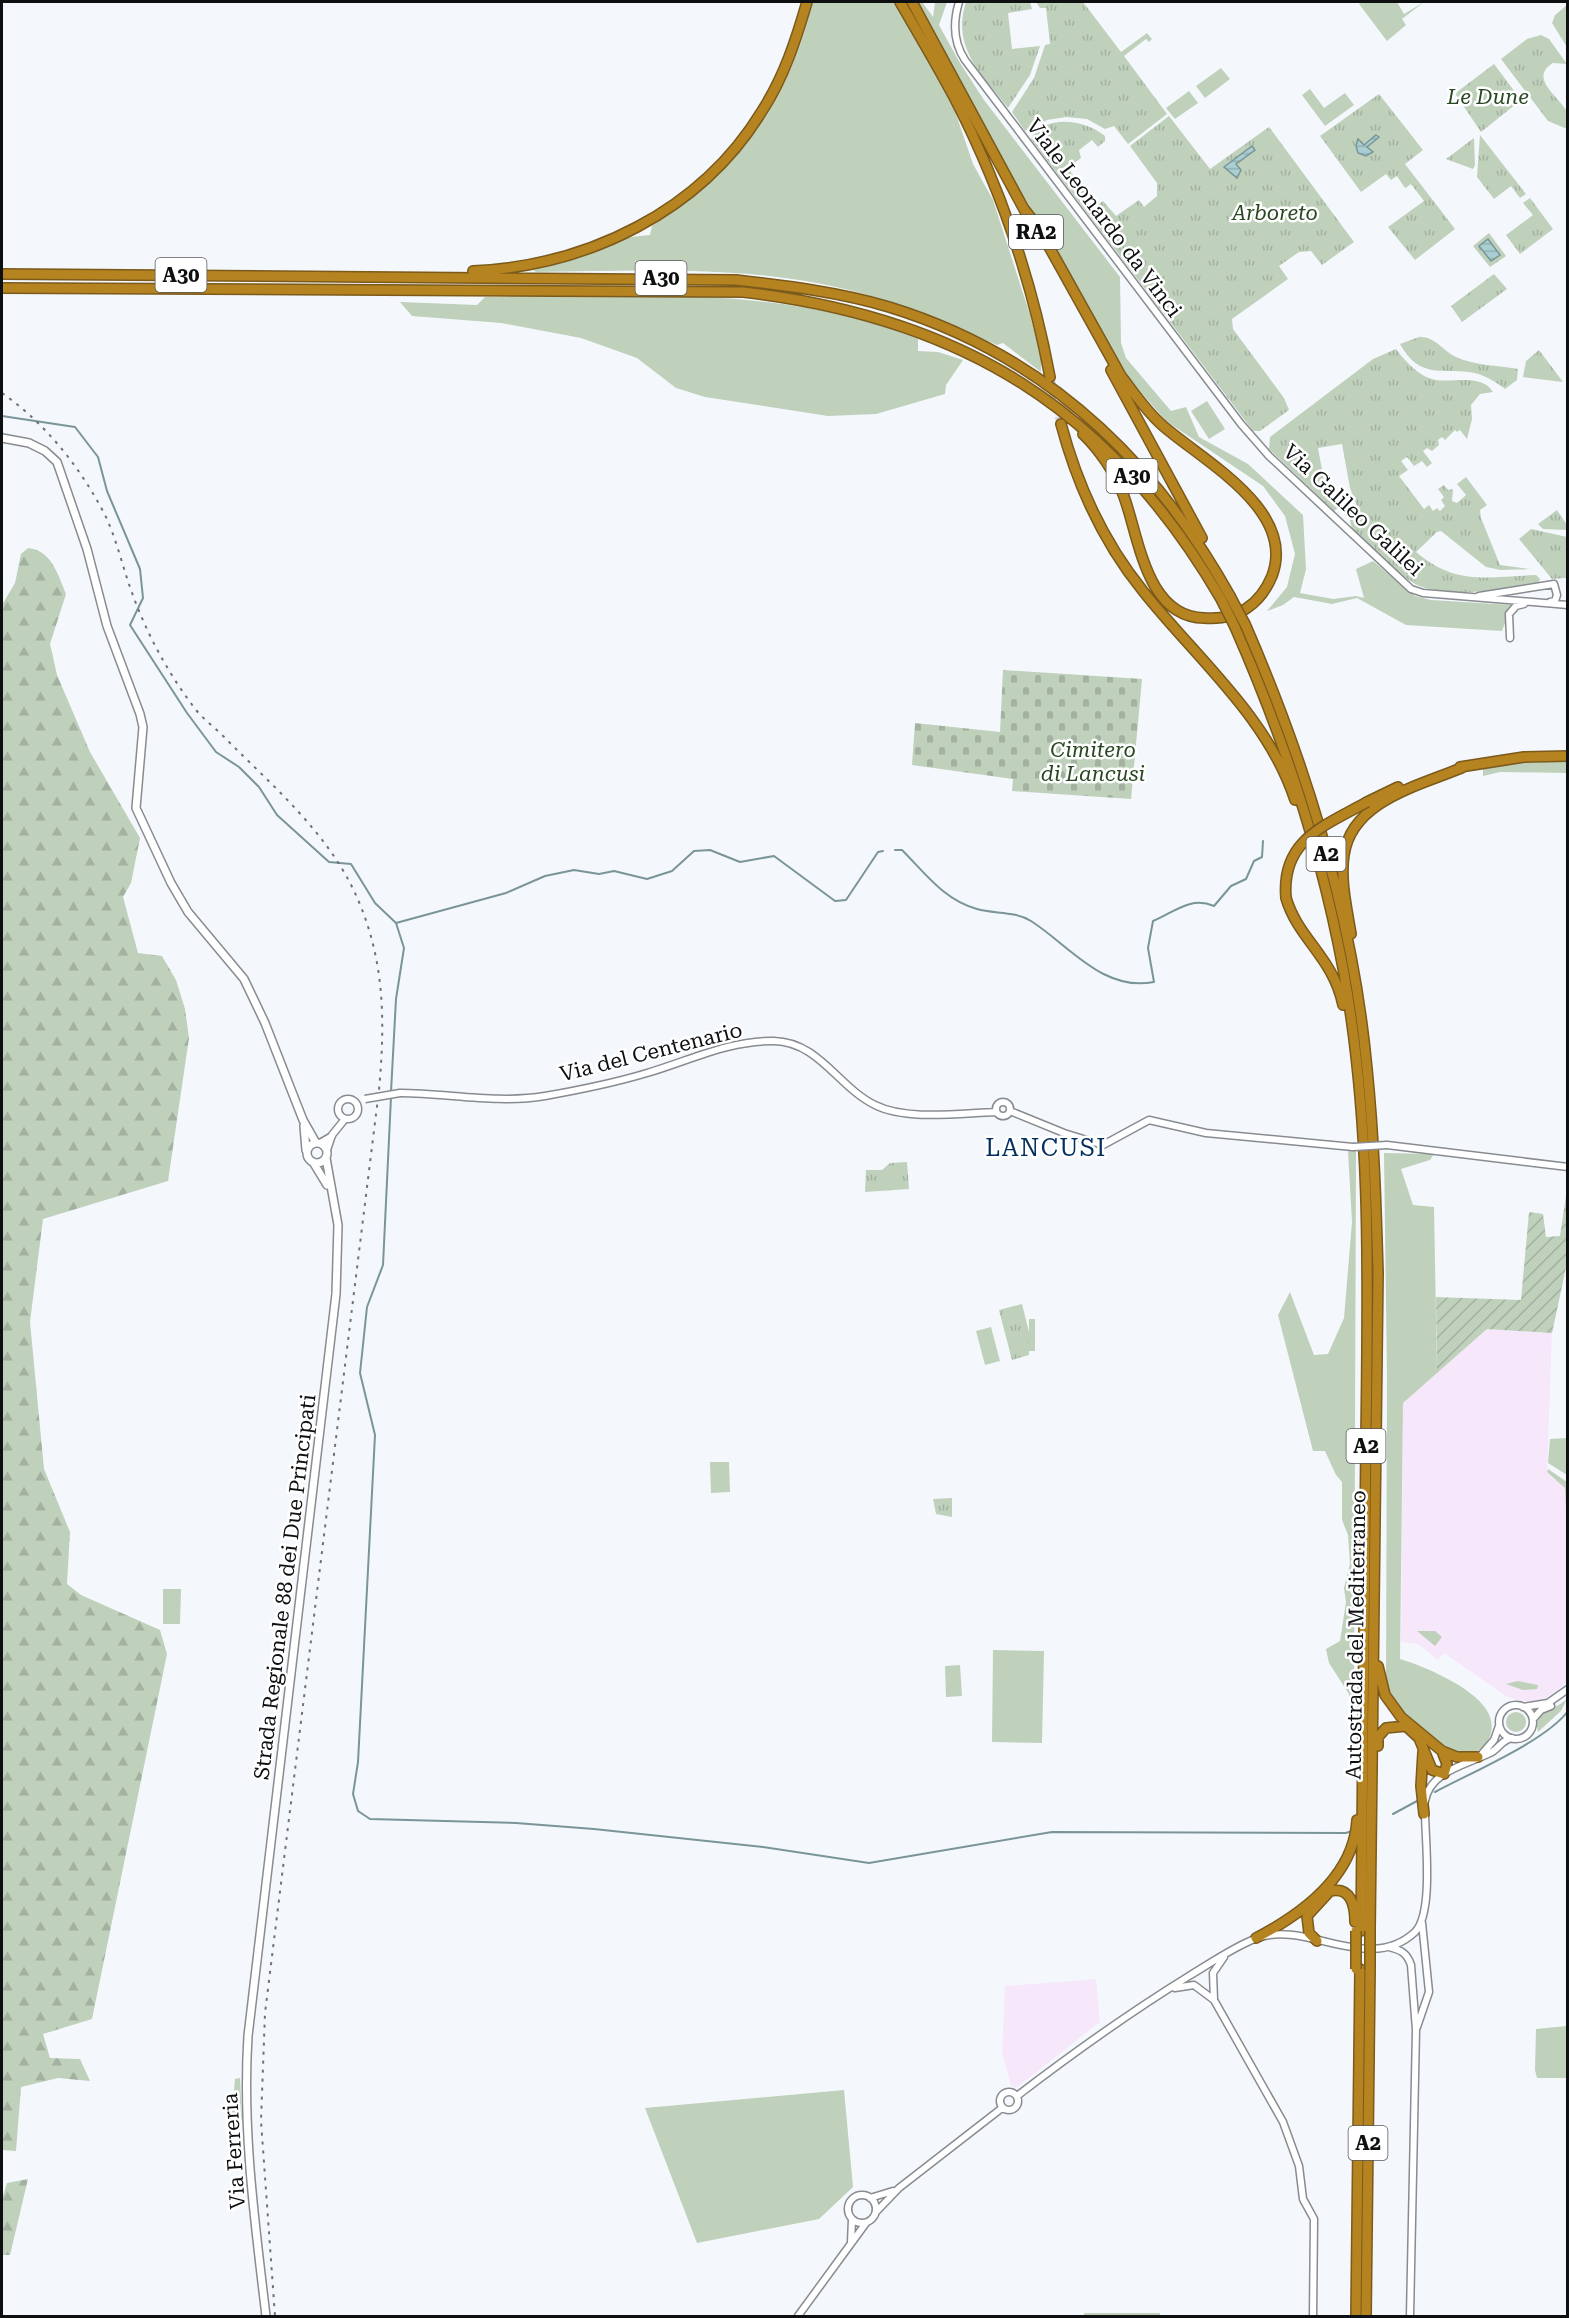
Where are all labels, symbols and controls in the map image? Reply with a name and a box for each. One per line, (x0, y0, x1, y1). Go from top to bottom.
park label: Le Dune (1446, 85, 1529, 109)
street label: Viale Leonardo da Vinci (1022, 114, 1187, 322)
park label: Arboreto (1230, 201, 1318, 225)
road number: RA2 (1009, 215, 1063, 249)
road number: A30 (156, 258, 207, 292)
road number: A30 (636, 261, 686, 295)
street label: Via Galileo Galilei (1278, 439, 1428, 581)
road number: A30 (1106, 459, 1158, 493)
park label: Cimitero di Lancusi (1041, 738, 1145, 786)
road number: A2 (1306, 837, 1346, 871)
street label: Via del Centenario (557, 1018, 745, 1086)
district label: LANCUSI (985, 1134, 1107, 1162)
street label: Strada Regionale 88 dei Due Principati (249, 1393, 321, 1781)
road number: A2 (1346, 1429, 1386, 1463)
street label: Autostrada del Mediterraneo (1341, 1490, 1371, 1780)
street label: Via Ferreria (218, 2091, 250, 2210)
road number: A2 (1348, 2126, 1388, 2160)

